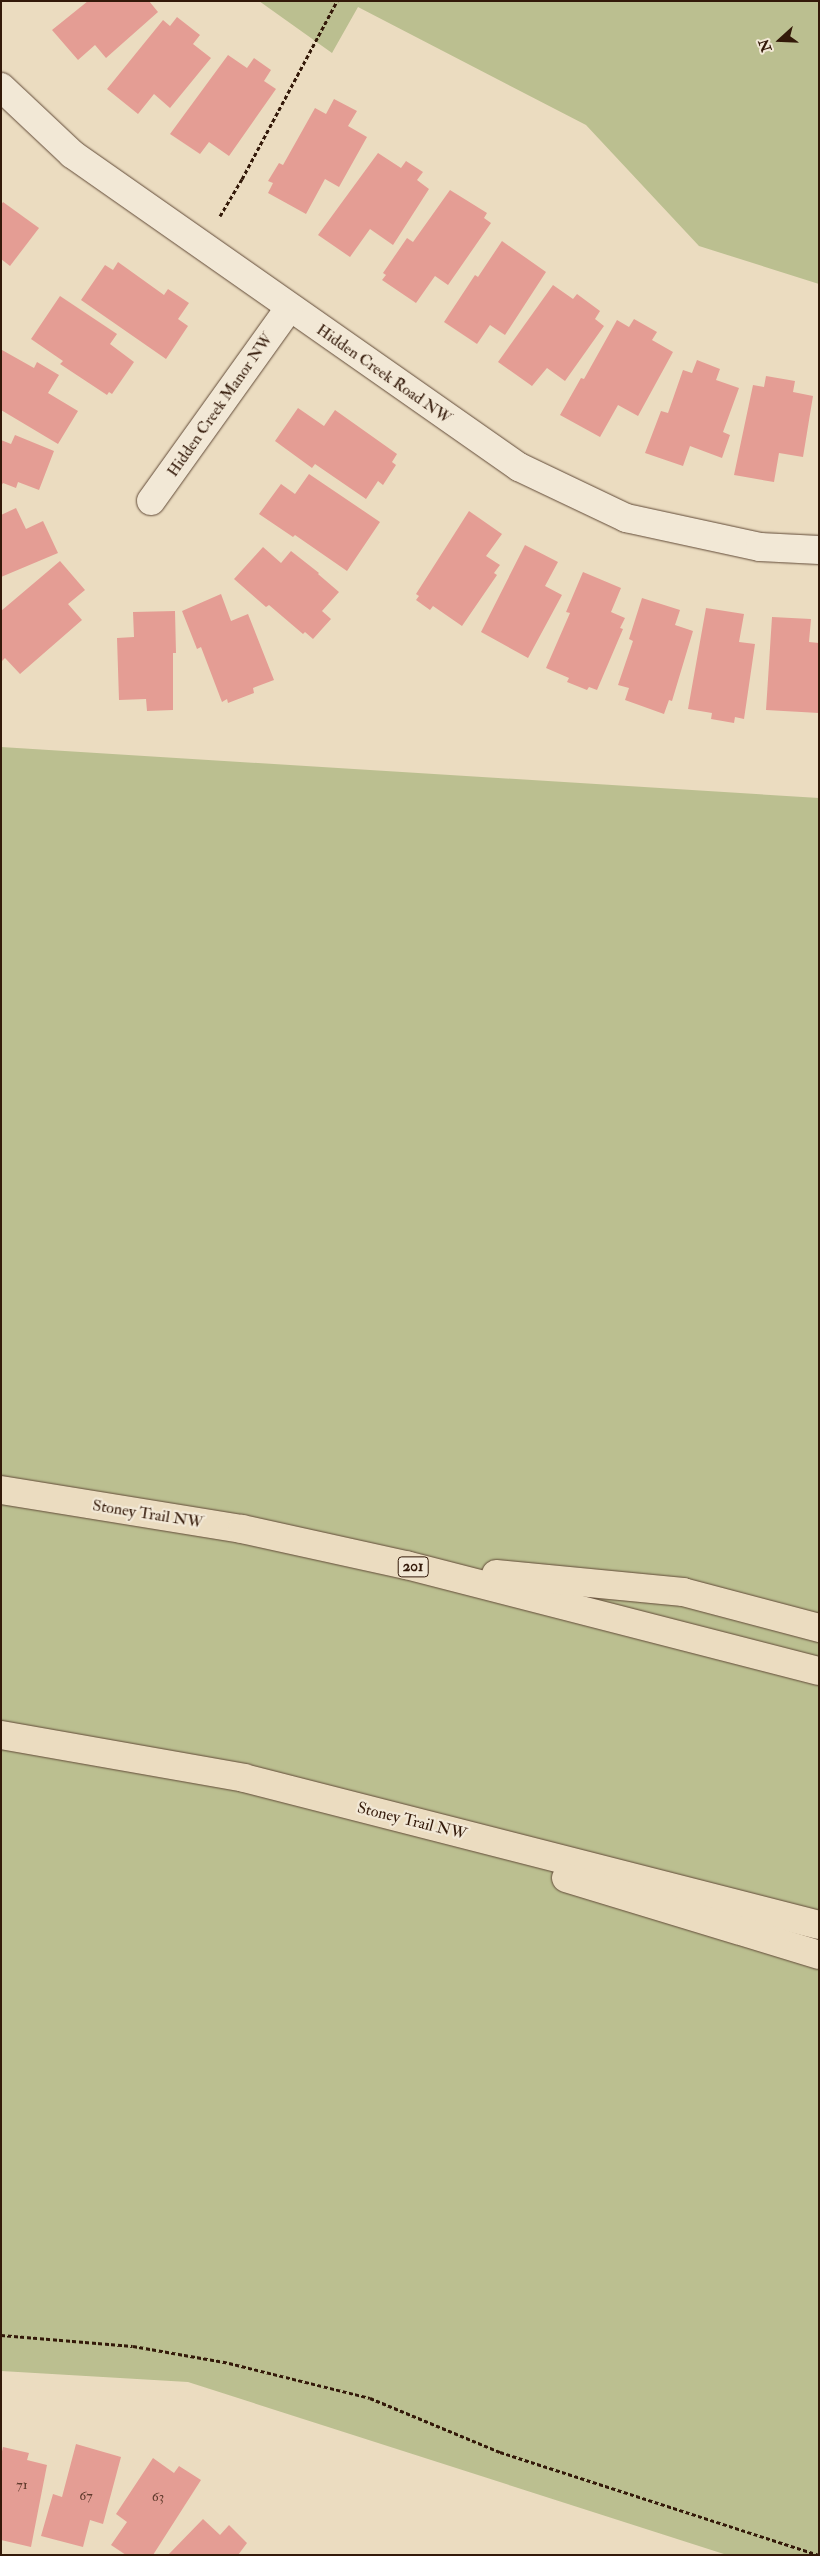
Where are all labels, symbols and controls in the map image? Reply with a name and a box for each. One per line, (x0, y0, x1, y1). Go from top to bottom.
north arrow (755, 15, 805, 65)
text: N (755, 37, 776, 54)
street label: Hidden Creek Road NW (313, 320, 455, 428)
street label: Hidden Creek Manor NW (163, 329, 277, 481)
street label: Stoney Trail NW (91, 1496, 205, 1532)
road number: 201 (397, 1554, 429, 1580)
street label: Stoney Trail NW (355, 1798, 469, 1844)
house number: 71 (16, 2477, 28, 2493)
house number: 67 (79, 2488, 93, 2504)
house number: 63 (152, 2489, 164, 2505)

